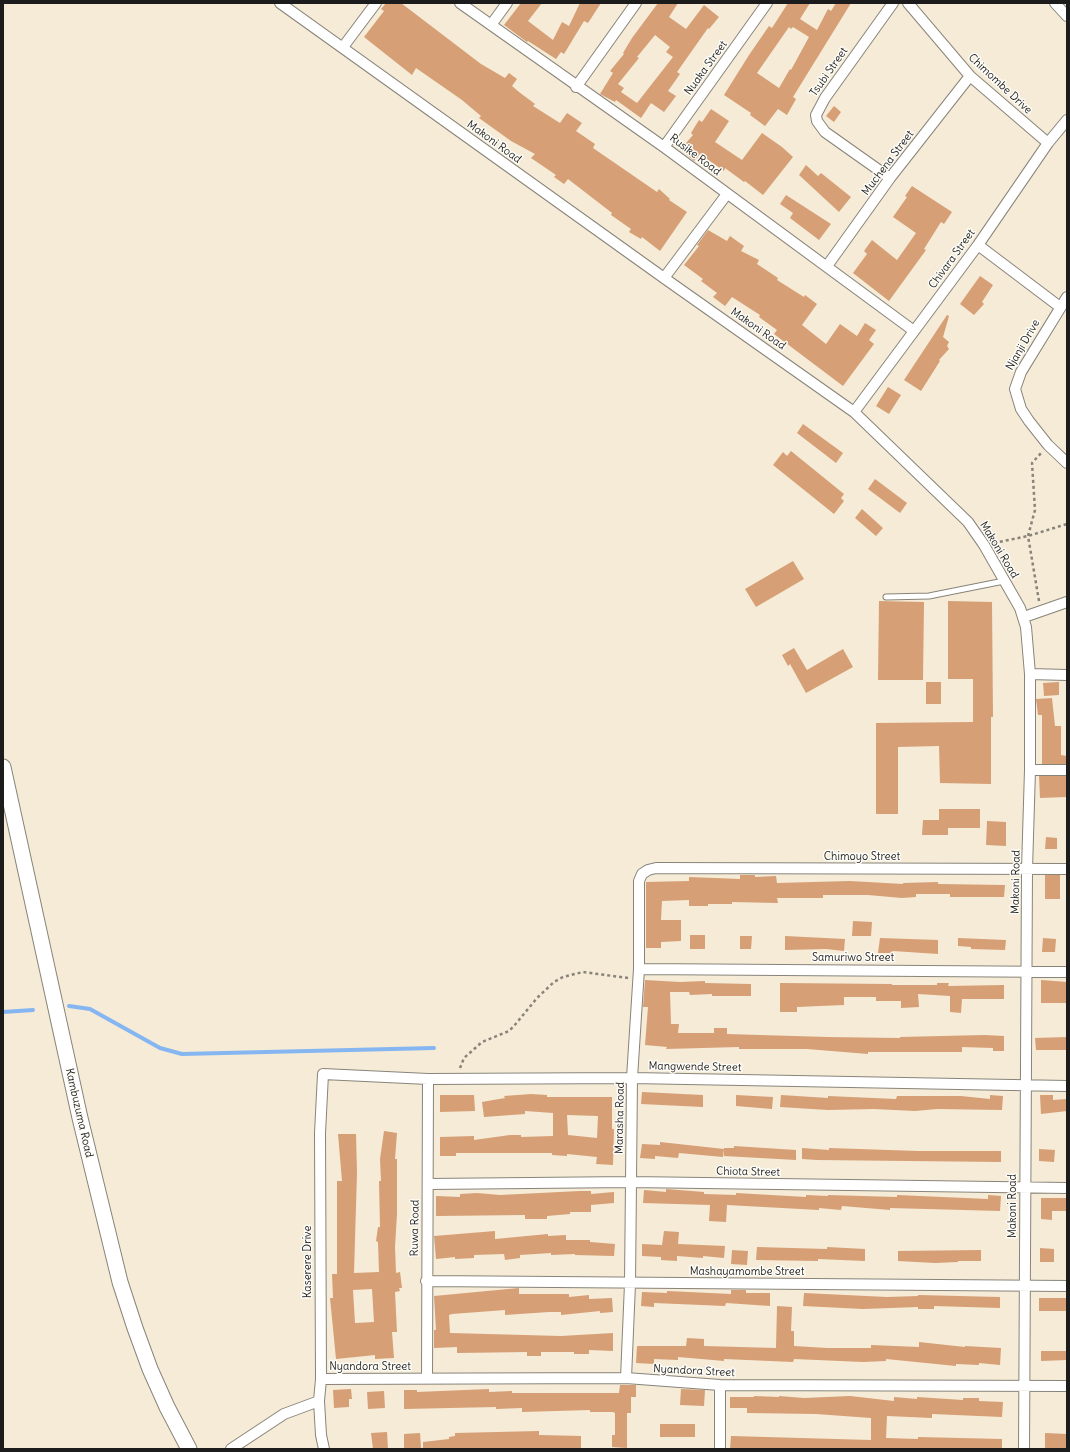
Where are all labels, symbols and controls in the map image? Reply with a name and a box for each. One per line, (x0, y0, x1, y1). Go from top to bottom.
street label: Nuaka Street (682, 38, 730, 98)
street label: Tsubi Street (807, 45, 851, 99)
street label: Chimombe Drive (965, 51, 1035, 117)
street label: Makoni Road (464, 118, 524, 166)
street label: Muchena Street (859, 128, 917, 198)
street label: Rusike Road (667, 131, 723, 179)
street label: Chivara Street (926, 227, 978, 291)
street label: Makoni Road (728, 305, 788, 353)
street label: Njanji Drive (1003, 317, 1043, 373)
street label: Makoni Road (977, 519, 1021, 581)
street label: Chimoyo Street (824, 850, 900, 864)
street label: Makoni Road (1009, 850, 1023, 914)
street label: Samuriwo Street (812, 951, 894, 965)
street label: Mangwende Street (648, 1060, 742, 1074)
street label: Kambuzuma Road (62, 1067, 96, 1159)
street label: Marasha Road (613, 1082, 627, 1154)
street label: Chiota Street (716, 1165, 780, 1179)
street label: Makoni Road (1006, 1174, 1020, 1238)
street label: Ruwa Road (408, 1200, 422, 1256)
street label: Kaserere Drive (301, 1226, 315, 1298)
street label: Mashayamombe Street (690, 1265, 804, 1279)
street label: Nyandora Street (329, 1360, 411, 1374)
street label: Nyandora Street (653, 1362, 735, 1380)

